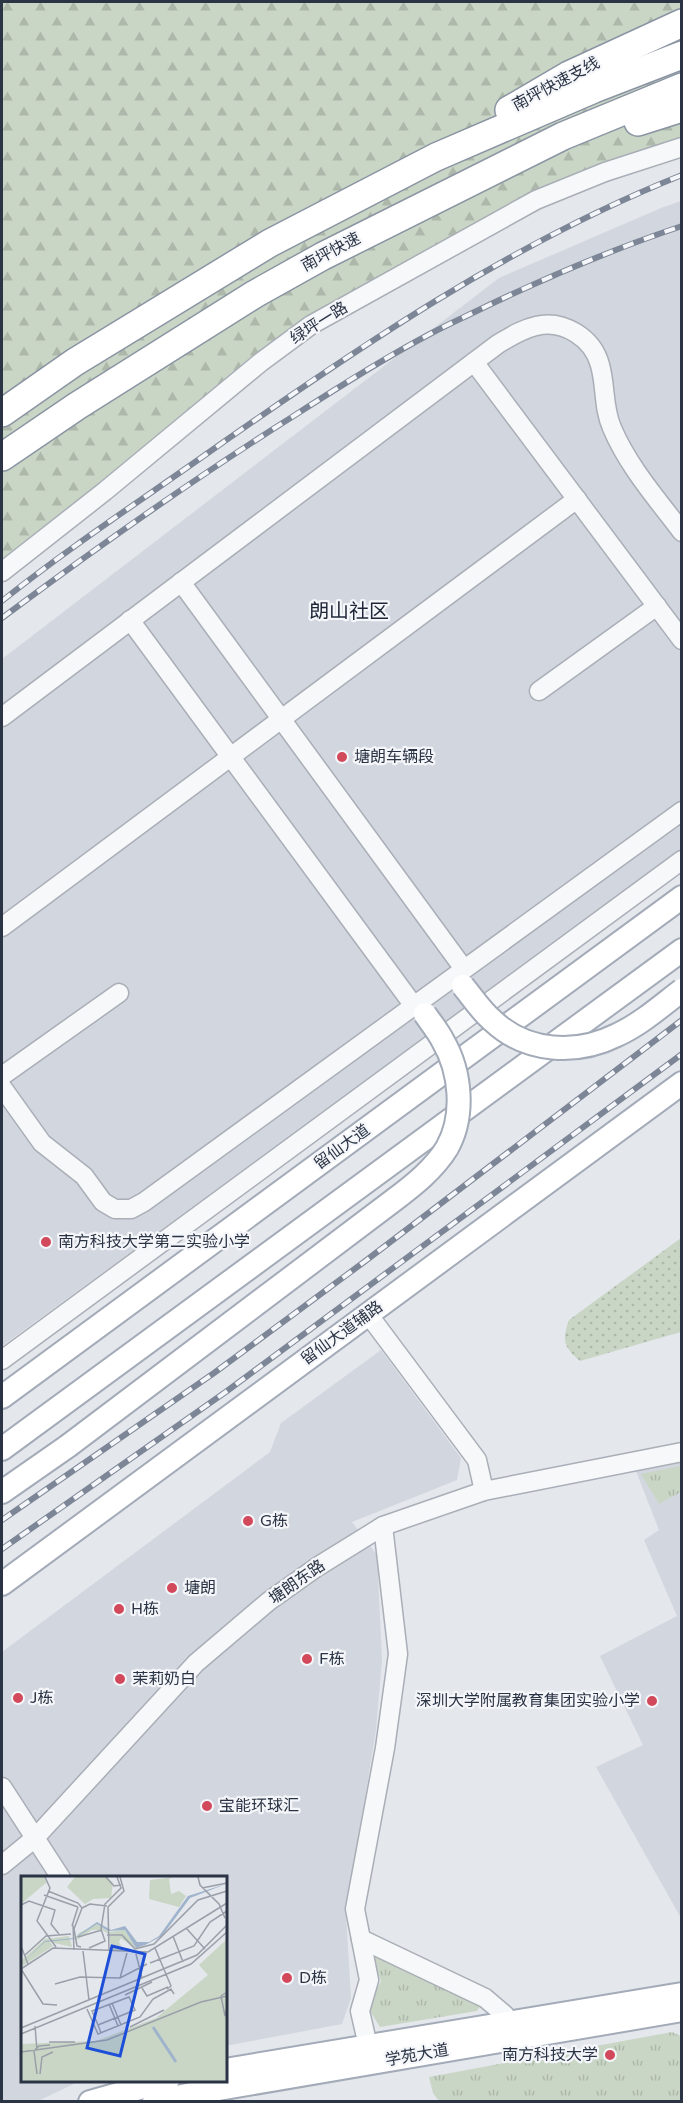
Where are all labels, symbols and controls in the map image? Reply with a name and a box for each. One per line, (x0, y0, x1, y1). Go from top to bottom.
street label: 南坪快速支线 (509, 53, 603, 115)
street label: 南坪快速 (298, 228, 364, 276)
street label: 绿坪一路 (287, 298, 351, 348)
district label: 朗山社区 (309, 600, 389, 624)
place label: 塘朗车辆段 (354, 747, 434, 767)
marker: 塘朗车辆段 (335, 750, 349, 764)
street label: 留仙大道 (310, 1120, 374, 1174)
place label: 南方科技大学第二实验小学 (58, 1232, 250, 1252)
marker: 南方科技大学第二实验小学 (39, 1235, 53, 1249)
street label: 留仙大道辅路 (297, 1297, 387, 1369)
place label: G栋 (260, 1511, 288, 1531)
marker: G栋 (241, 1514, 255, 1528)
street label: 塘朗东路 (265, 1555, 329, 1609)
place label: 塘朗 (184, 1578, 216, 1598)
marker: 塘朗 (165, 1581, 179, 1595)
place label: H栋 (131, 1599, 159, 1619)
marker: H栋 (112, 1602, 126, 1616)
place label: F栋 (319, 1649, 345, 1669)
marker: F栋 (300, 1652, 314, 1666)
place label: 茉莉奶白 (132, 1669, 196, 1689)
marker: 茉莉奶白 (113, 1672, 127, 1686)
place label: J栋 (30, 1688, 53, 1708)
marker: J栋 (11, 1691, 25, 1705)
place label: 深圳大学附属教育集团实验小学 (416, 1691, 640, 1711)
marker: 深圳大学附属教育集团实验小学 (645, 1694, 659, 1708)
place label: 宝能环球汇 (219, 1796, 299, 1816)
marker: 宝能环球汇 (200, 1799, 214, 1813)
inset map (21, 1876, 226, 2082)
place label: D栋 (299, 1968, 327, 1988)
marker: D栋 (280, 1971, 294, 1985)
street label: 学苑大道 (384, 2040, 450, 2070)
place label: 南方科技大学 (502, 2045, 598, 2065)
marker: 南方科技大学 (603, 2048, 617, 2062)

